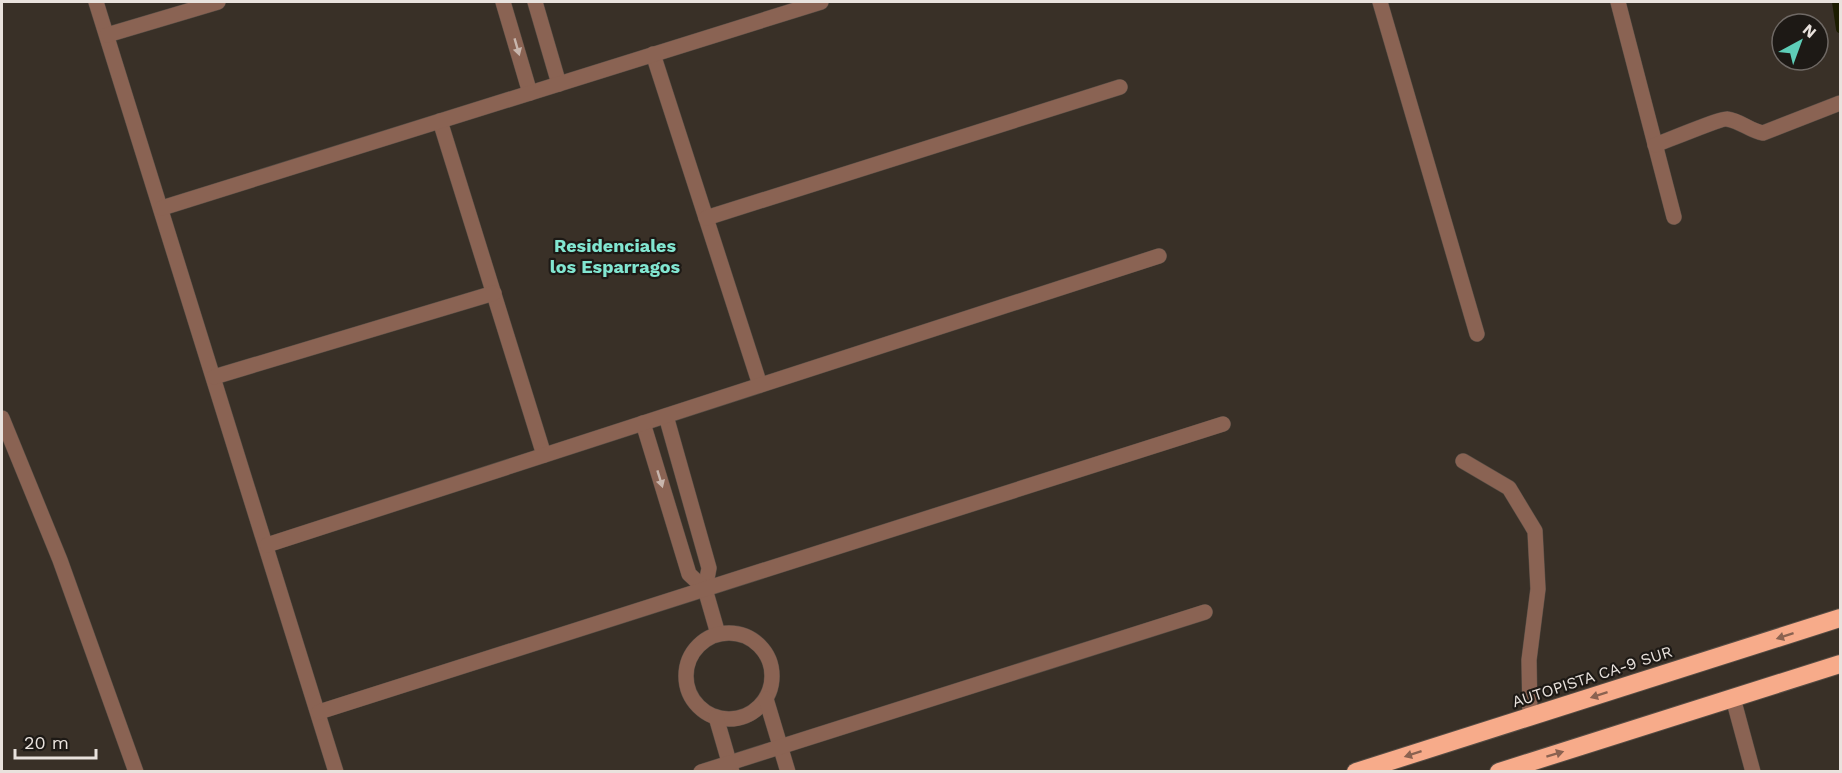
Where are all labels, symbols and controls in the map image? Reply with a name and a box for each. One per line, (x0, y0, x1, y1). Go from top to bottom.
north arrow (1770, 12, 1830, 72)
text: N (1799, 20, 1820, 42)
one-way arrow (513, 38, 522, 56)
district label: Residenciales los Esparragos (550, 235, 681, 277)
one-way arrow (656, 470, 665, 488)
one-way arrow (1776, 632, 1794, 641)
street label: AUTOPISTA CA-9 SUR (1510, 642, 1675, 711)
one-way arrow (1590, 691, 1608, 700)
scale bar (15, 722, 96, 760)
text: 20 m (24, 732, 69, 753)
one-way arrow (1404, 749, 1422, 759)
one-way arrow (1546, 749, 1564, 758)

